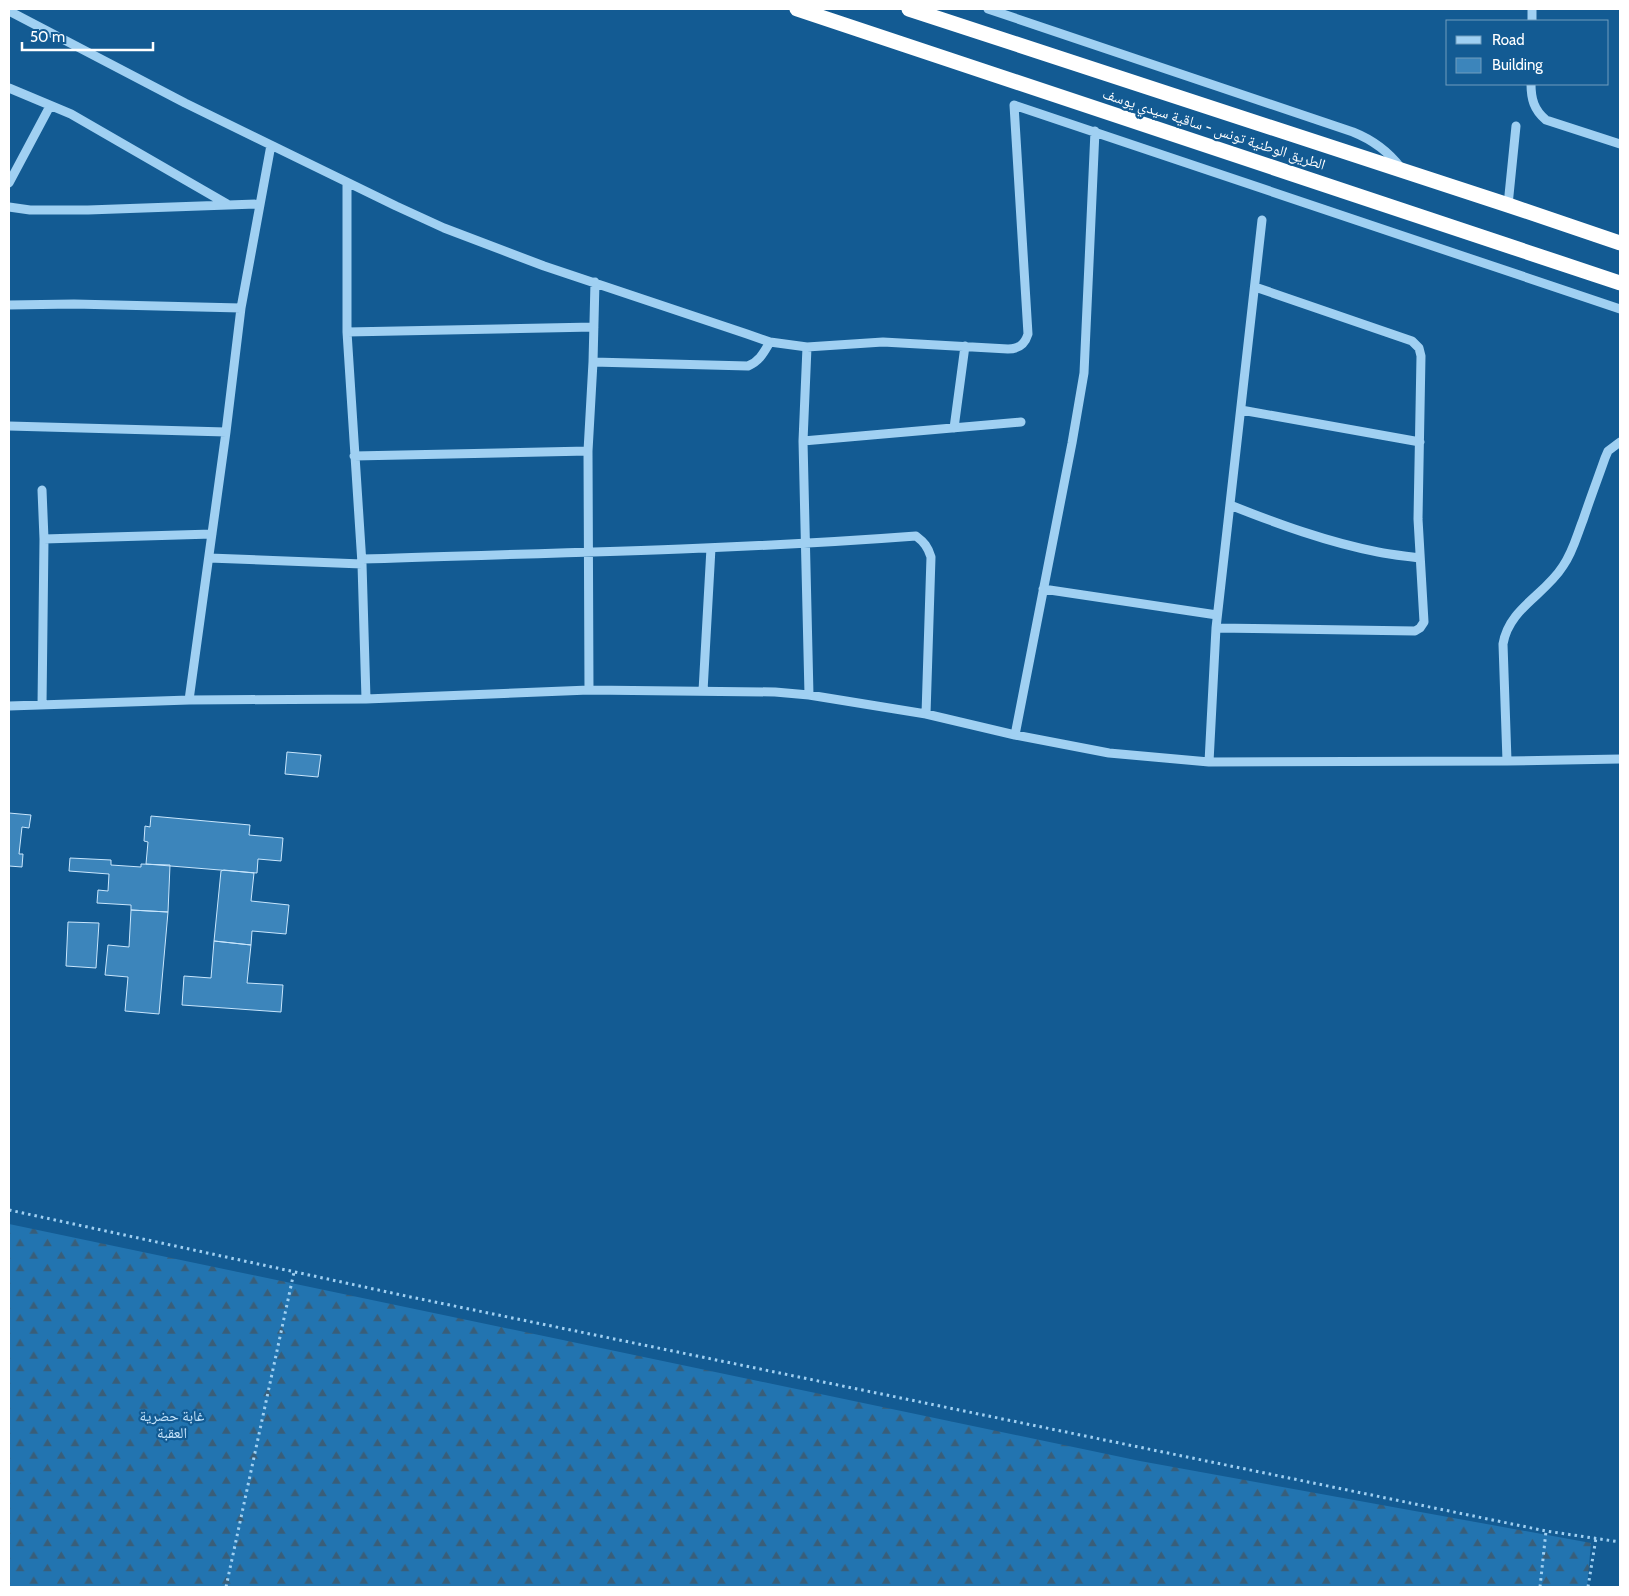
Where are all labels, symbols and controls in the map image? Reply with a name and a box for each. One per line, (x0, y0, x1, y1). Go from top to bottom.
scale bar (22, 20, 154, 52)
legend (1446, 20, 1609, 85)
text: 50 m (30, 28, 65, 46)
text: Road (1492, 31, 1525, 49)
text: Building (1492, 56, 1543, 74)
street label: الطريق الوطنية تونس - ساقية سيدي يوسف (1099, 84, 1328, 176)
park label: غابة حضرية العقبة (140, 1407, 205, 1442)

